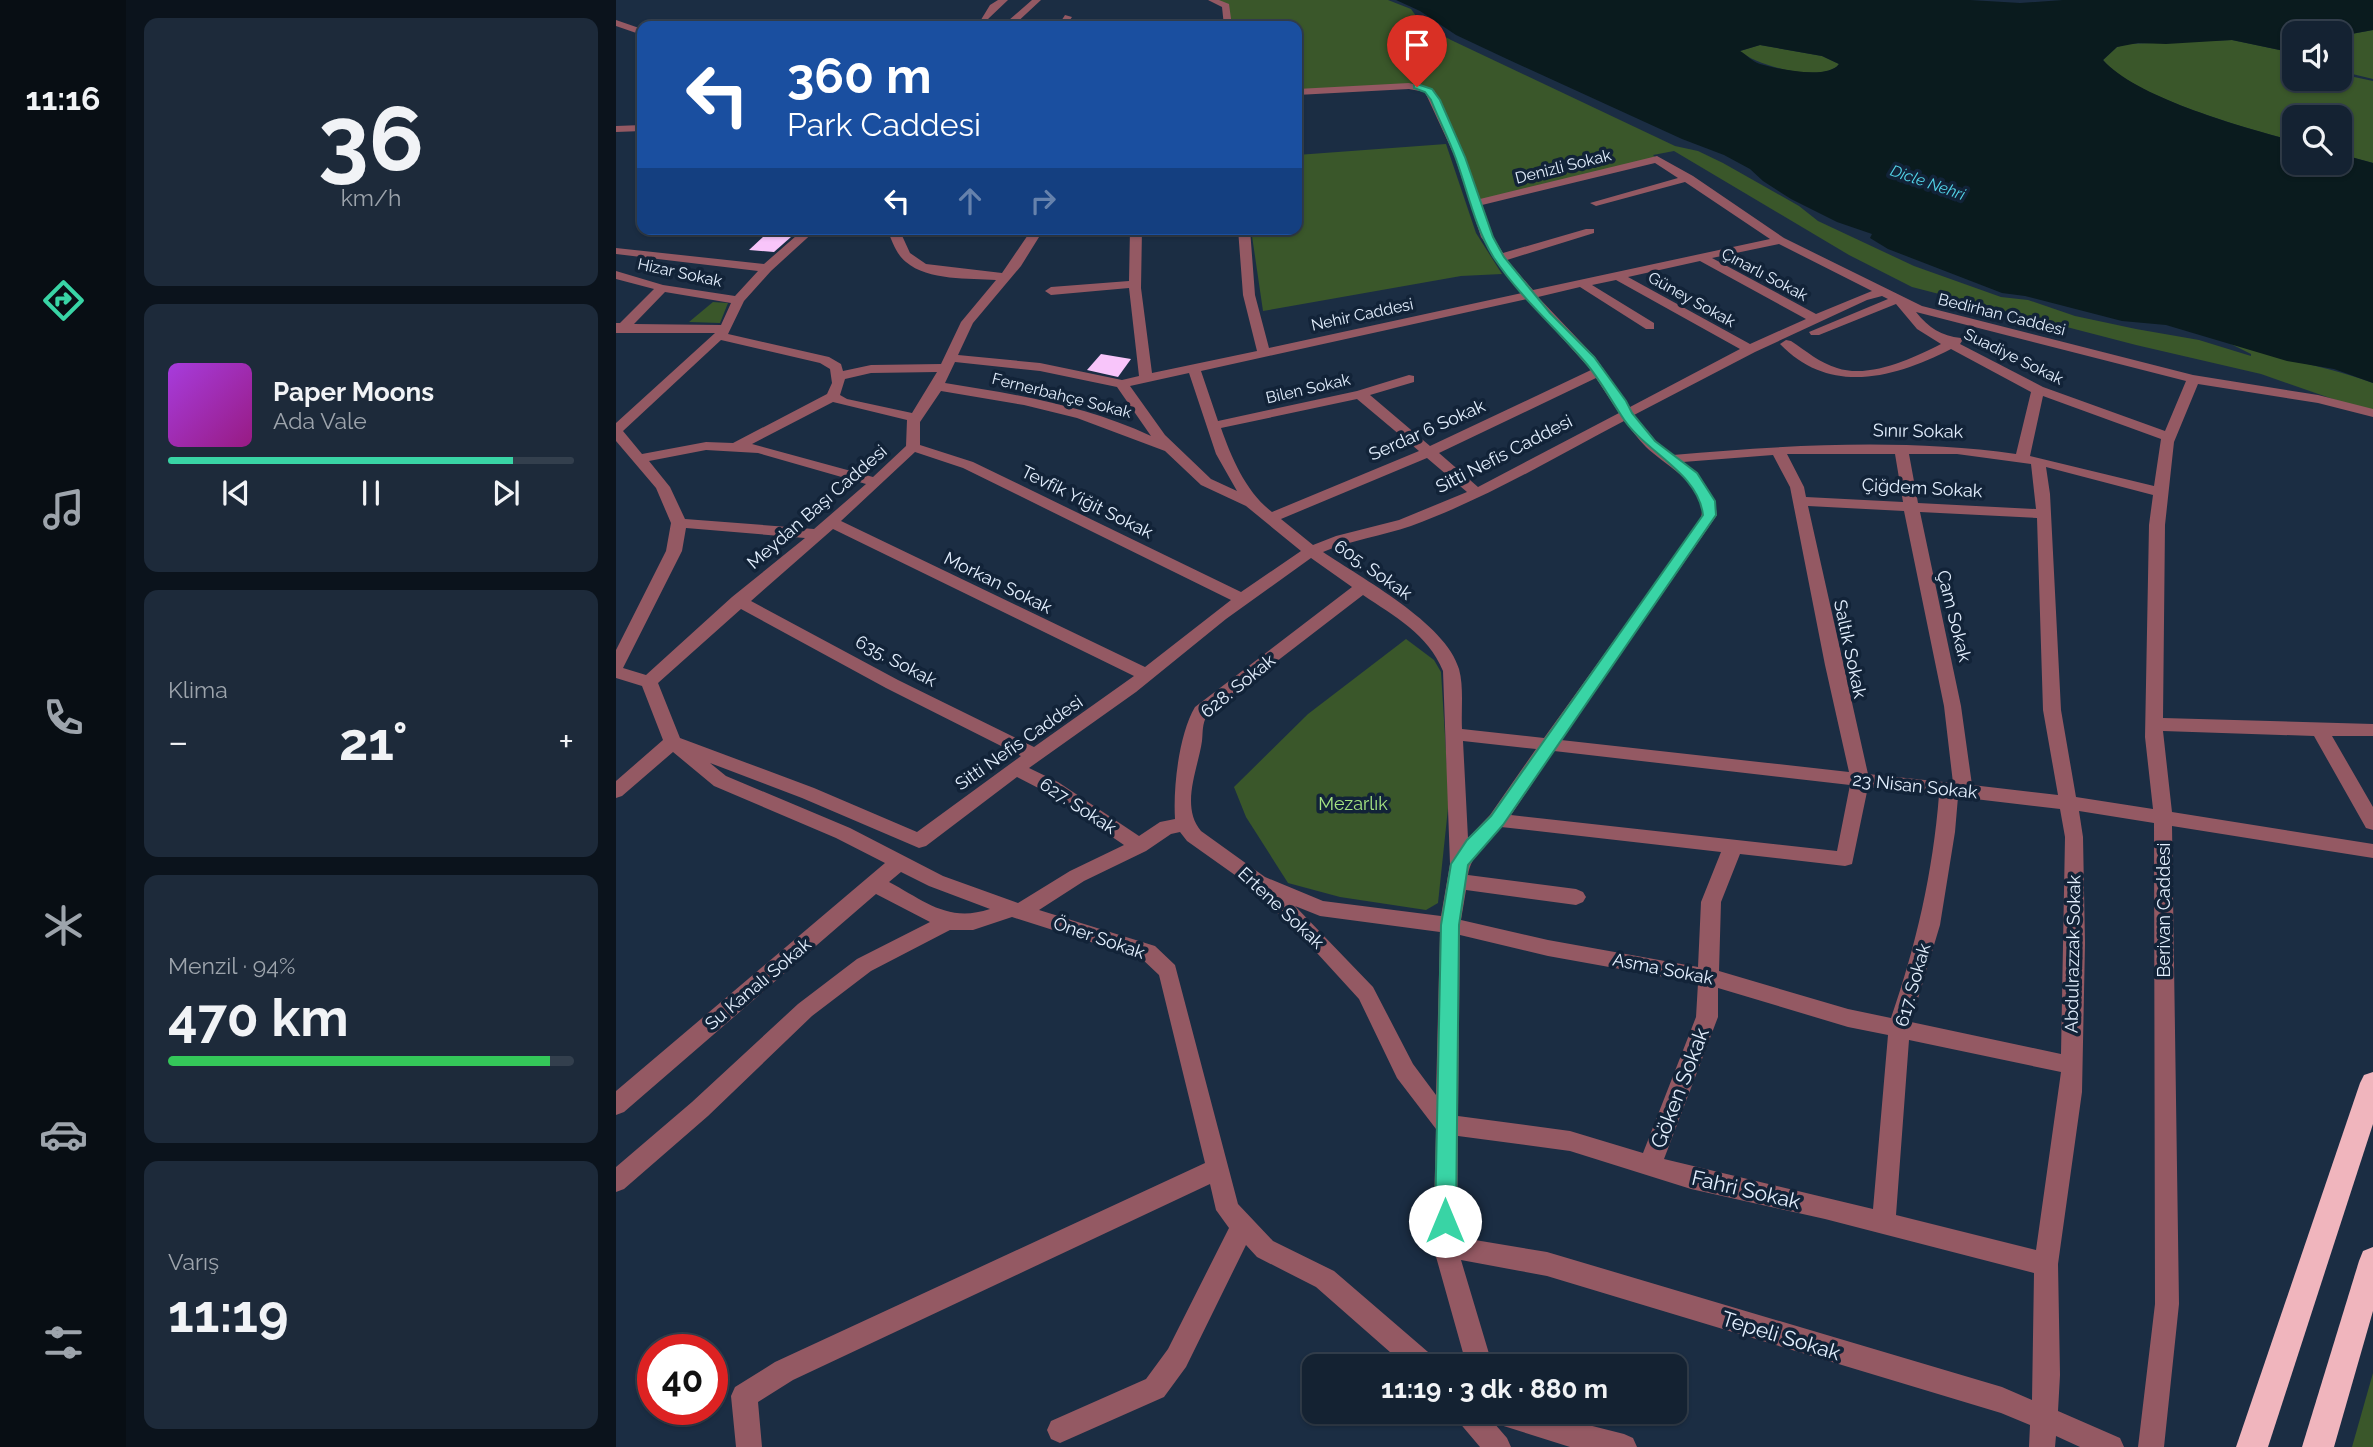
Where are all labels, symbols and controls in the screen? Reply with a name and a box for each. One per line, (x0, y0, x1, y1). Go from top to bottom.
pin (1387, 15, 1447, 87)
map controls (2282, 21, 2352, 175)
button: sound (2282, 21, 2352, 91)
icon: arrive (1398, 26, 1436, 64)
text: 360 m (787, 47, 932, 104)
icon: left (672, 49, 763, 140)
text: 11:16 (26, 80, 100, 117)
text: 36 (318, 85, 424, 192)
button: search (2282, 105, 2352, 175)
text: Park Caddesi (787, 106, 981, 143)
street label: Denizli Sokak (1513, 145, 1614, 188)
water label: Dicle Nehri (1888, 161, 1968, 204)
icon: left (878, 182, 916, 220)
icon: ahead (951, 182, 989, 220)
icon: right (1024, 182, 1062, 220)
text: km/h (341, 184, 401, 211)
street label: Çınarlı Sokak (1718, 244, 1812, 305)
street label: Hizar Sokak (636, 254, 724, 291)
street label: Güney Sokak (1645, 268, 1739, 331)
icon: directions (39, 276, 88, 325)
street label: Bedirhan Caddesi (1936, 289, 2068, 340)
street label: Nehir Caddesi (1309, 294, 1415, 335)
street label: Suadiye Sokak (1961, 324, 2067, 389)
street label: Fernerbahçe Sokak (990, 369, 1134, 422)
street label: Bilen Sokak (1264, 369, 1353, 407)
text: Paper Moons (273, 377, 434, 407)
street label: Serdar 6 Sokak (1365, 394, 1489, 465)
text: Ada Vale (273, 407, 367, 434)
street label: Sitti Nefis Caddesi (1432, 410, 1576, 497)
street label: Sınır Sokak (1873, 419, 1964, 442)
street label: Meydan Başı Caddesi (743, 440, 891, 573)
street label: Tevfik Yiğit Sokak (1018, 461, 1157, 543)
icon: previous (217, 474, 255, 512)
icon: pause (352, 474, 390, 512)
icon: next (487, 474, 525, 512)
street label: Çiğdem Sokak (1861, 474, 1983, 501)
icon: music (39, 485, 88, 534)
street label: 605. Sokak (1330, 535, 1417, 604)
street label: Morkan Sokak (941, 547, 1056, 618)
street label: Çam Sokak (1933, 568, 1976, 664)
street label: Saltık Sokak (1830, 598, 1871, 701)
street label: 635. Sokak (852, 630, 941, 691)
street label: 628. Sokak (1196, 649, 1279, 722)
text: Klima (168, 676, 228, 703)
street label: Sitti Nefis Caddesi (951, 691, 1086, 794)
icon: phone (39, 693, 88, 742)
text: 21° (339, 711, 408, 772)
text: − (168, 719, 188, 764)
text: + (558, 719, 574, 764)
street label: 23 Nisan Sokak (1852, 769, 1979, 803)
street label: 627. Sokak (1036, 773, 1121, 838)
park label: Mezarlık (1318, 793, 1388, 814)
street label: Berivan Caddesi (2153, 843, 2174, 977)
street label: Ertene Sokak (1234, 863, 1329, 953)
street label: Abdulrazzak Sokak (2061, 874, 2084, 1033)
icon: climate (39, 901, 88, 950)
street label: Öner Sokak (1051, 912, 1148, 963)
street label: Su Kanalı Sokak (700, 933, 815, 1034)
street label: 617. Sokak (1891, 940, 1935, 1029)
street label: Asma Sokak (1611, 948, 1716, 989)
text: Menzil · 94% (168, 952, 295, 979)
text: 470 km (168, 987, 349, 1048)
street label: Göken Sokak (1645, 1024, 1714, 1152)
icon: car (39, 1110, 88, 1159)
street label: Fahri Sokak (1689, 1165, 1803, 1214)
position arrow (1408, 1184, 1482, 1258)
text: Varış (168, 1248, 219, 1275)
text: 11:19 (168, 1283, 289, 1344)
street label: Tepeli Sokak (1719, 1306, 1843, 1365)
icon: filters (39, 1318, 88, 1367)
speed limit sign: 40 (637, 1334, 728, 1425)
text: 11:19 · 3 dk · 880 m (1381, 1374, 1608, 1404)

